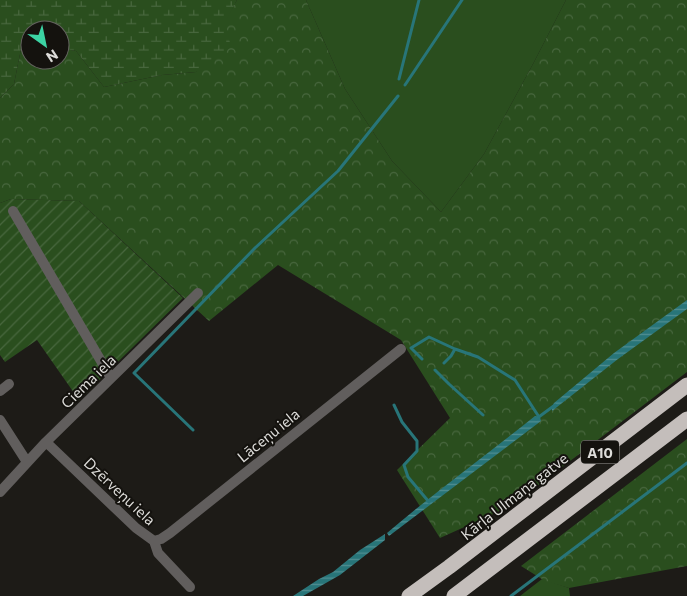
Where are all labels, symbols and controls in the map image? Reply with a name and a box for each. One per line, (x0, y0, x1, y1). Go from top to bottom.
north arrow (20, 20, 70, 70)
text: N (43, 46, 61, 66)
street label: Ciema iela (57, 350, 119, 412)
street label: Lāceņu iela (233, 404, 304, 467)
road number: A10 (581, 441, 619, 464)
street label: Kārļa Ulmaņa gatve (457, 449, 572, 545)
street label: Dzērveņu iela (79, 453, 159, 530)

